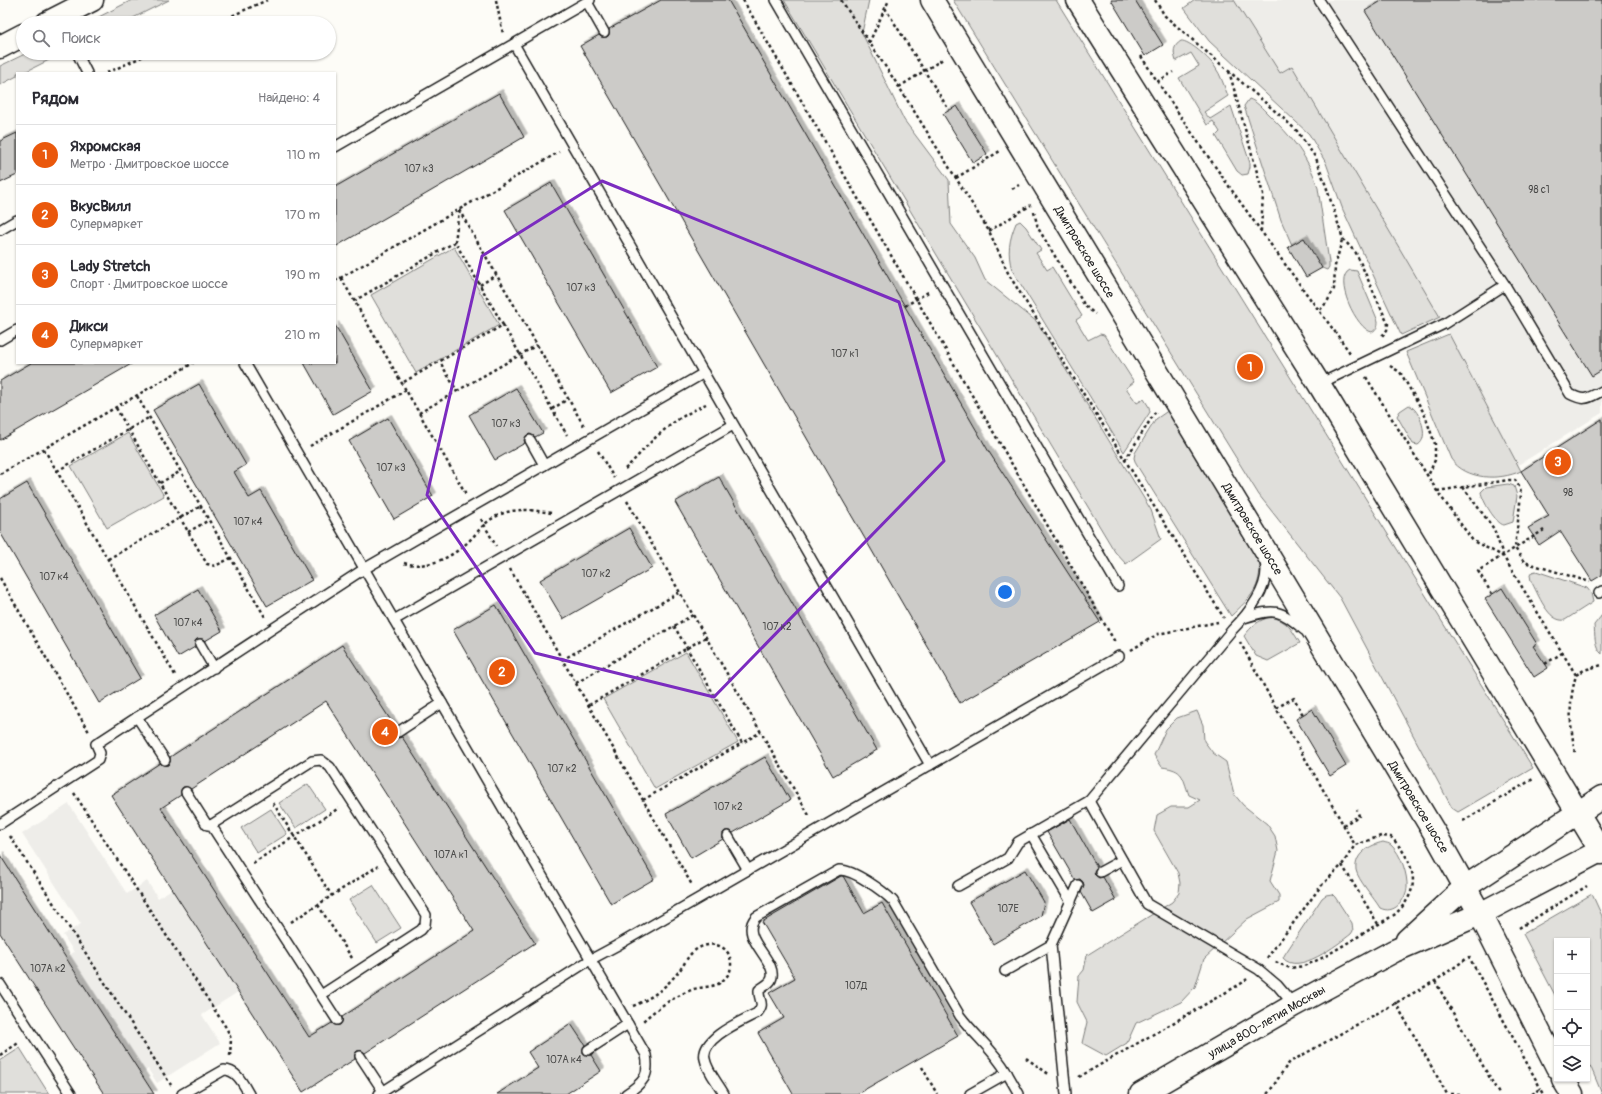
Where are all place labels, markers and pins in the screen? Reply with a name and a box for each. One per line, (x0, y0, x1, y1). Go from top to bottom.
pin: 1 (1237, 352, 1263, 382)
pin: 3 (1545, 447, 1571, 477)
pin: 2 (489, 657, 515, 687)
pin: 4 (372, 717, 398, 747)

